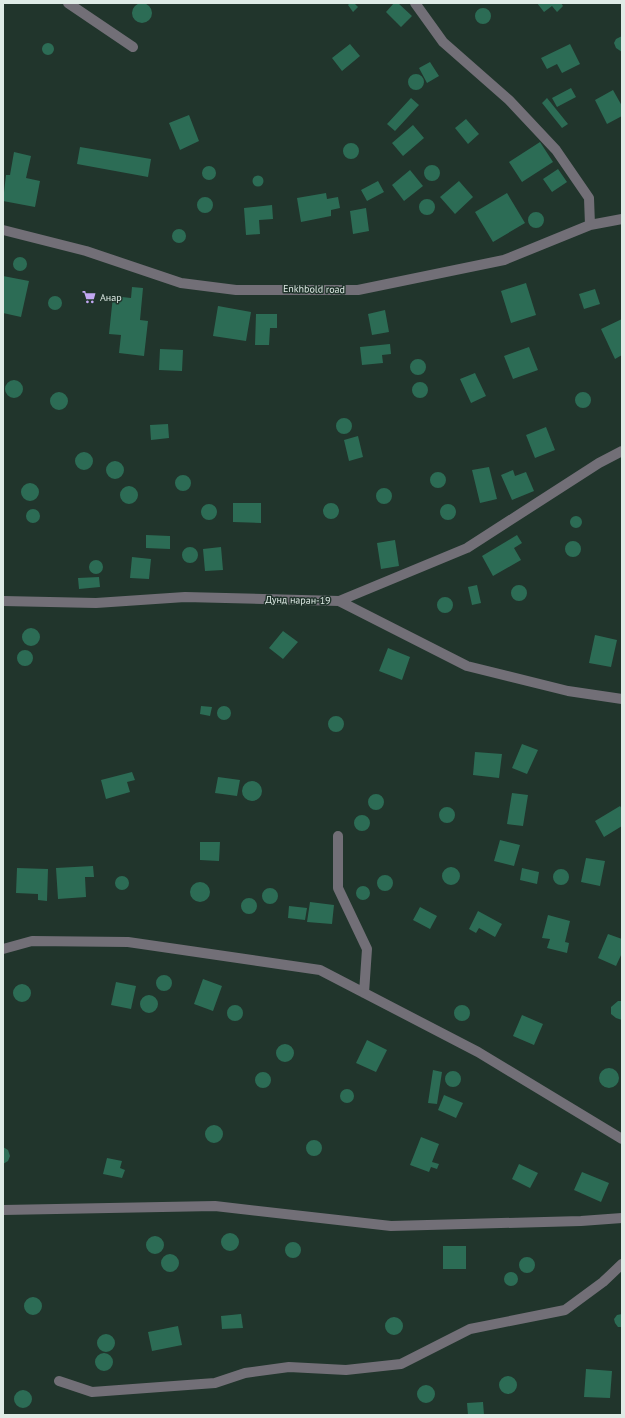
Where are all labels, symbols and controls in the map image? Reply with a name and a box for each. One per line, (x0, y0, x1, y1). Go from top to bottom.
street label: Enkhbold road (283, 282, 345, 296)
supermarket icon: Анар (81, 289, 97, 305)
place label: Анар (100, 291, 122, 304)
street label: Дунд наран-19 (265, 593, 331, 607)

